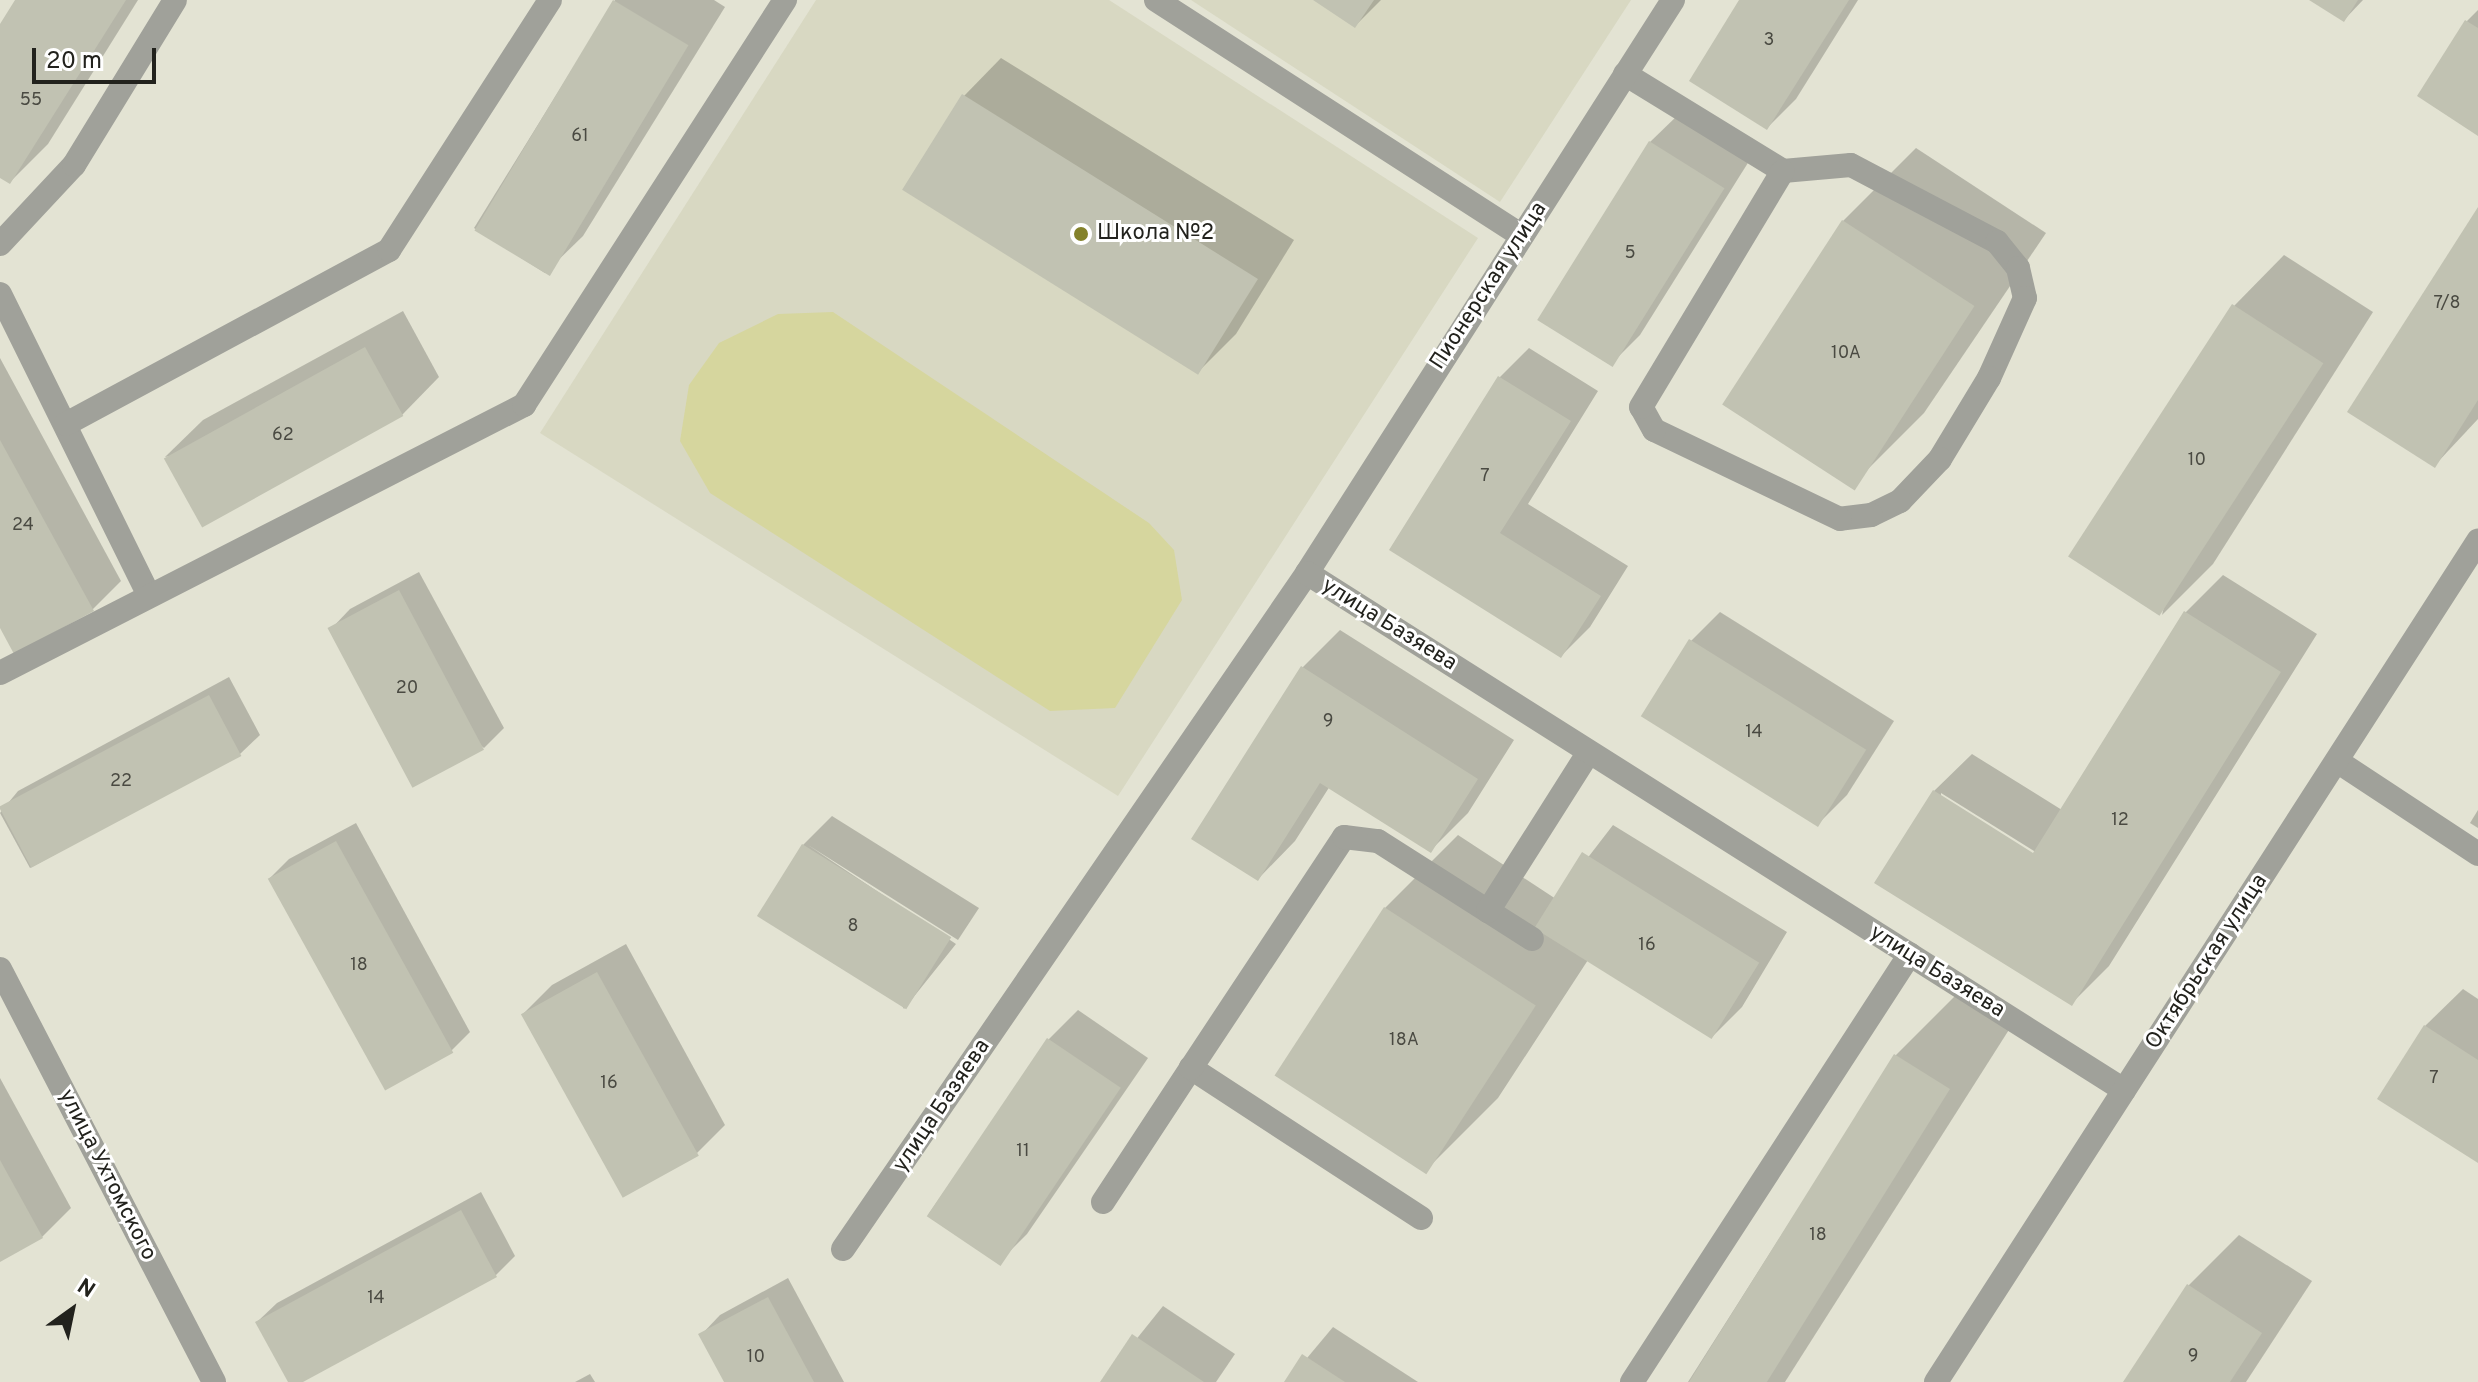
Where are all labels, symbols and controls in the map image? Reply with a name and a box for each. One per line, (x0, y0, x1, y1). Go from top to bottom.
house number: 3 (1764, 30, 1774, 52)
scale bar (36, 32, 160, 82)
text: 20 m (46, 47, 102, 77)
house number: 55 (20, 90, 42, 112)
house number: 61 (571, 126, 589, 148)
street label: Пионерская улица (1425, 197, 1553, 375)
place label: Школа №2 (1097, 221, 1214, 247)
marker: Школа №2 (1072, 225, 1090, 243)
house number: 5 (1624, 243, 1636, 265)
house number: 7/8 (2433, 293, 2461, 315)
house number: 10А (1831, 343, 1861, 365)
house number: 62 (272, 425, 294, 447)
house number: 10 (2188, 450, 2206, 472)
house number: 7 (1480, 466, 1490, 488)
house number: 24 (12, 515, 34, 537)
street label: улица Базяева (1316, 573, 1462, 677)
house number: 20 (396, 678, 418, 700)
house number: 9 (1323, 711, 1333, 733)
house number: 14 (1745, 722, 1763, 744)
house number: 22 (110, 771, 132, 793)
house number: 12 (2111, 810, 2129, 832)
street label: Октябрьская улица (2140, 869, 2274, 1055)
house number: 8 (848, 916, 858, 938)
street label: улица Базяева (1864, 920, 2010, 1024)
house number: 16 (1638, 935, 1656, 957)
house number: 18 (350, 955, 368, 977)
house number: 18А (1389, 1030, 1419, 1052)
street label: улица Базяева (888, 1035, 996, 1177)
house number: 7 (2429, 1068, 2439, 1090)
house number: 16 (600, 1073, 618, 1095)
street label: улица Ухтомского (52, 1085, 162, 1265)
house number: 11 (1016, 1141, 1030, 1163)
house number: 18 (1809, 1225, 1827, 1247)
north arrow (32, 1270, 112, 1350)
text: N (71, 1274, 99, 1305)
house number: 14 (367, 1288, 385, 1310)
house number: 9 (2188, 1346, 2198, 1368)
house number: 10 (747, 1347, 765, 1369)

